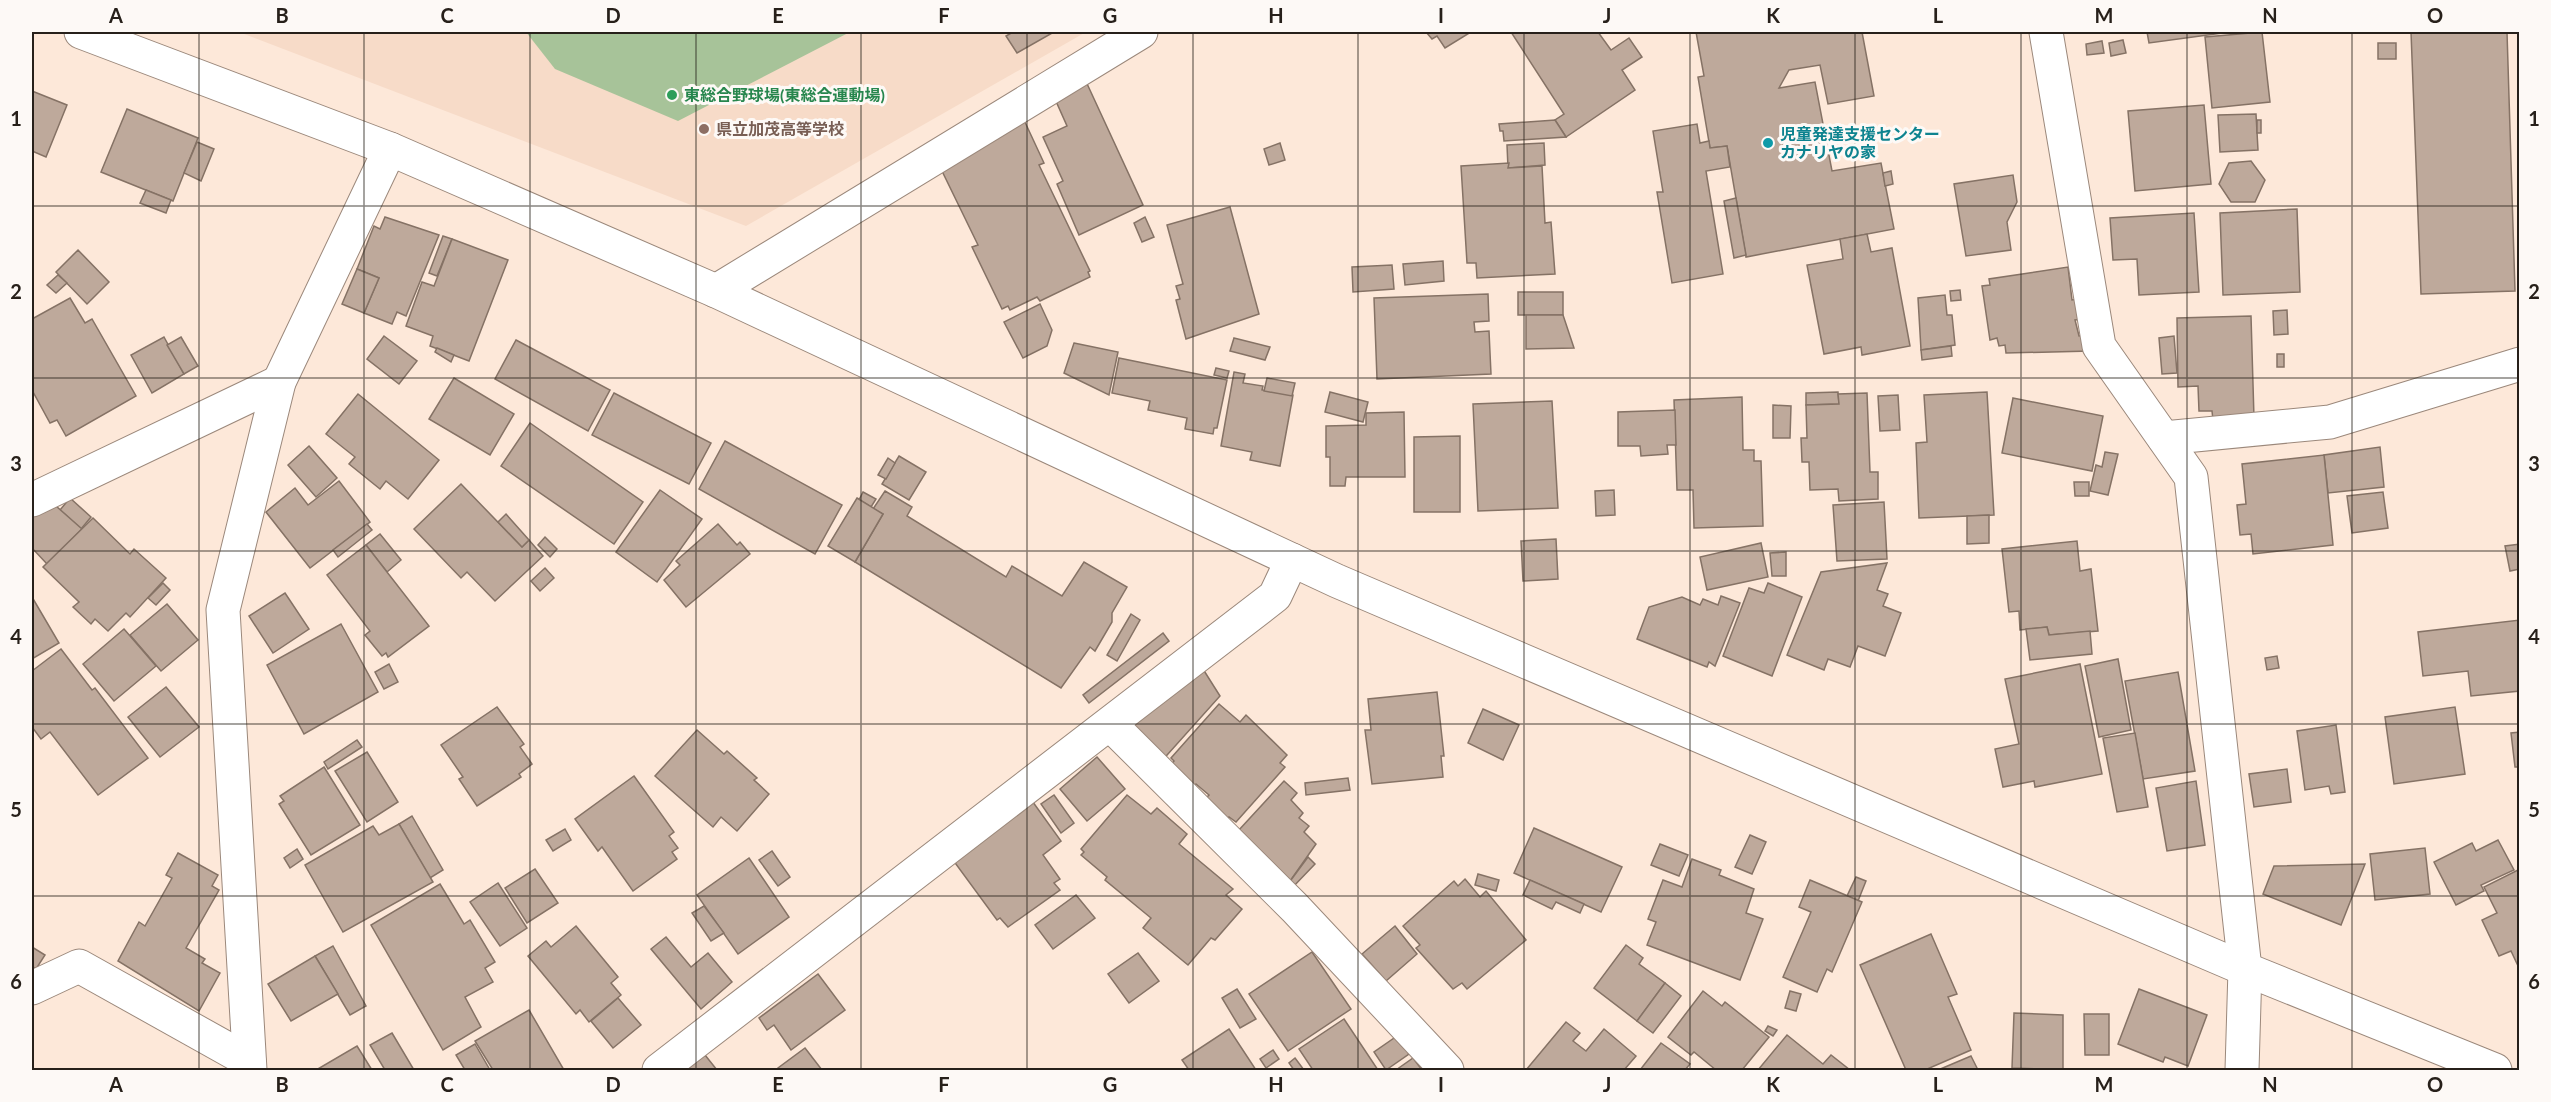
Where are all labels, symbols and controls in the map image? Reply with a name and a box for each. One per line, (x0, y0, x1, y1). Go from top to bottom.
text: A (108, 3, 123, 27)
text: B (275, 3, 289, 27)
text: C (440, 3, 454, 27)
text: D (605, 3, 621, 27)
text: E (772, 3, 784, 27)
text: F (938, 3, 950, 27)
text: G (1103, 3, 1117, 27)
text: H (1268, 3, 1284, 27)
text: I (1438, 3, 1444, 27)
text: J (1603, 3, 1611, 27)
text: K (1766, 3, 1780, 27)
text: L (1933, 3, 1944, 27)
text: M (2095, 3, 2113, 27)
text: N (2262, 3, 2278, 27)
text: O (2427, 3, 2443, 27)
place label: 東総合野球場(東総合運動場) (684, 85, 885, 104)
marker: 東総合野球場(東総合運動場) (665, 88, 679, 102)
text: 1 (10, 106, 22, 130)
text: 1 (2528, 106, 2540, 130)
place label: 県立加茂高等学校 (716, 119, 844, 138)
marker: 県立加茂高等学校 (697, 122, 711, 136)
place label: 児童発達支援センター カナリヤの家 (1780, 124, 1940, 161)
marker: 児童発達支援センター カナリヤの家 (1761, 136, 1775, 150)
text: 2 (10, 279, 22, 303)
text: 2 (2528, 279, 2540, 303)
text: 3 (10, 451, 22, 475)
text: 3 (2528, 451, 2540, 475)
text: 4 (10, 624, 22, 648)
text: 4 (2528, 624, 2540, 648)
text: 5 (10, 797, 22, 821)
text: 5 (2528, 797, 2540, 821)
text: 6 (10, 969, 22, 993)
text: 6 (2528, 969, 2540, 993)
text: A (108, 1072, 123, 1096)
text: B (275, 1072, 289, 1096)
text: C (440, 1072, 454, 1096)
text: D (605, 1072, 621, 1096)
text: E (772, 1072, 784, 1096)
text: F (938, 1072, 950, 1096)
text: G (1103, 1072, 1117, 1096)
text: H (1268, 1072, 1284, 1096)
text: I (1438, 1072, 1444, 1096)
text: J (1603, 1072, 1611, 1096)
text: K (1766, 1072, 1780, 1096)
text: L (1933, 1072, 1944, 1096)
text: M (2095, 1072, 2113, 1096)
text: N (2262, 1072, 2278, 1096)
text: O (2427, 1072, 2443, 1096)

